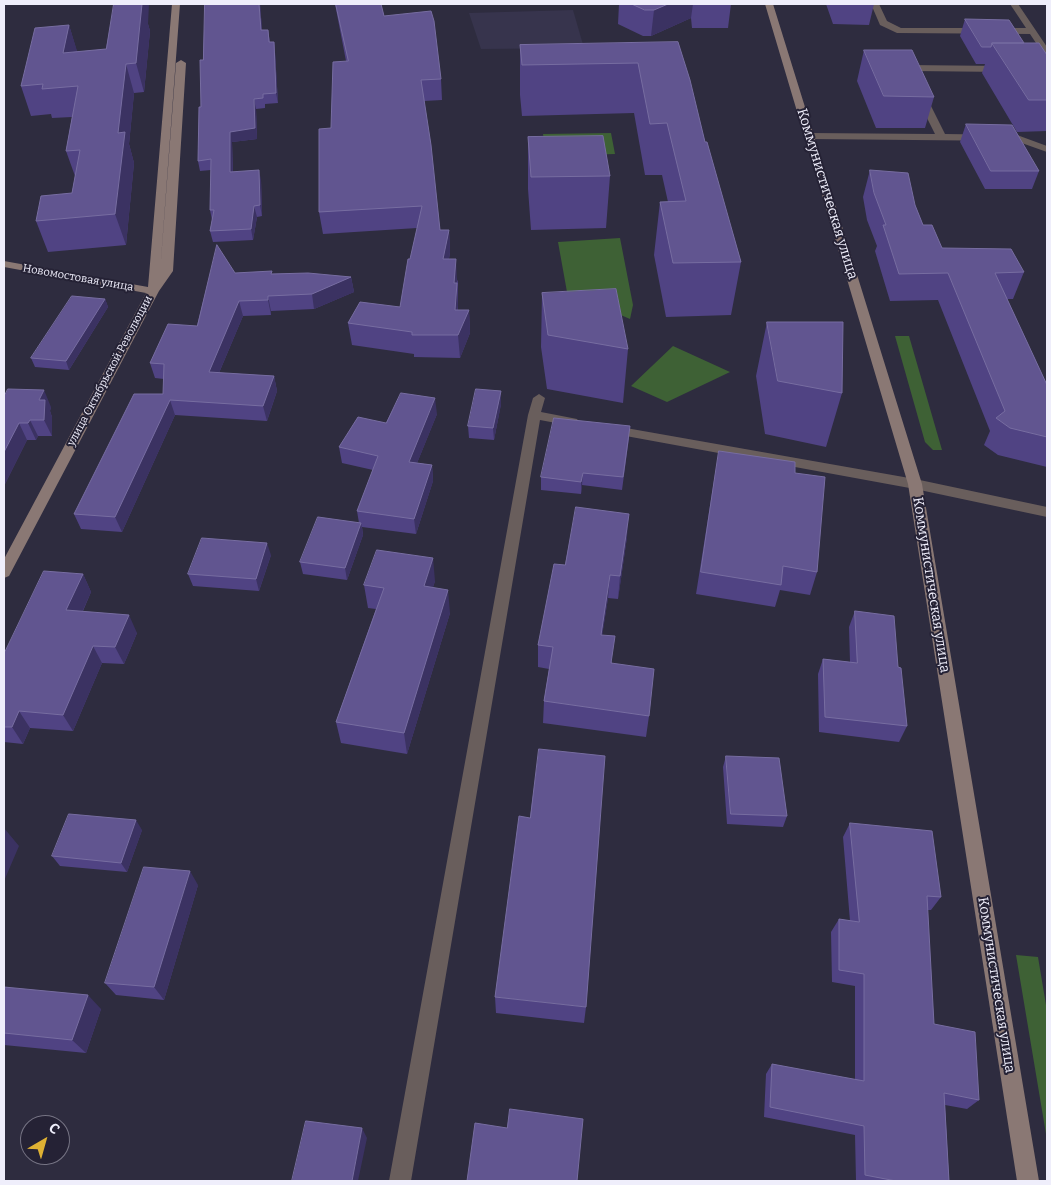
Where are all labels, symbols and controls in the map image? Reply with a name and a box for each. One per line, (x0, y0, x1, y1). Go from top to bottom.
street label: Коммунистическая улица (793, 107, 861, 281)
street label: Новомостовая улица (22, 262, 134, 294)
street label: улица Октябрьской Революции (65, 294, 155, 448)
street label: Коммунистическая улица (909, 496, 953, 674)
street label: Коммунистическая улица (974, 896, 1018, 1074)
north arrow (20, 1115, 70, 1165)
text: С (45, 1119, 63, 1138)

